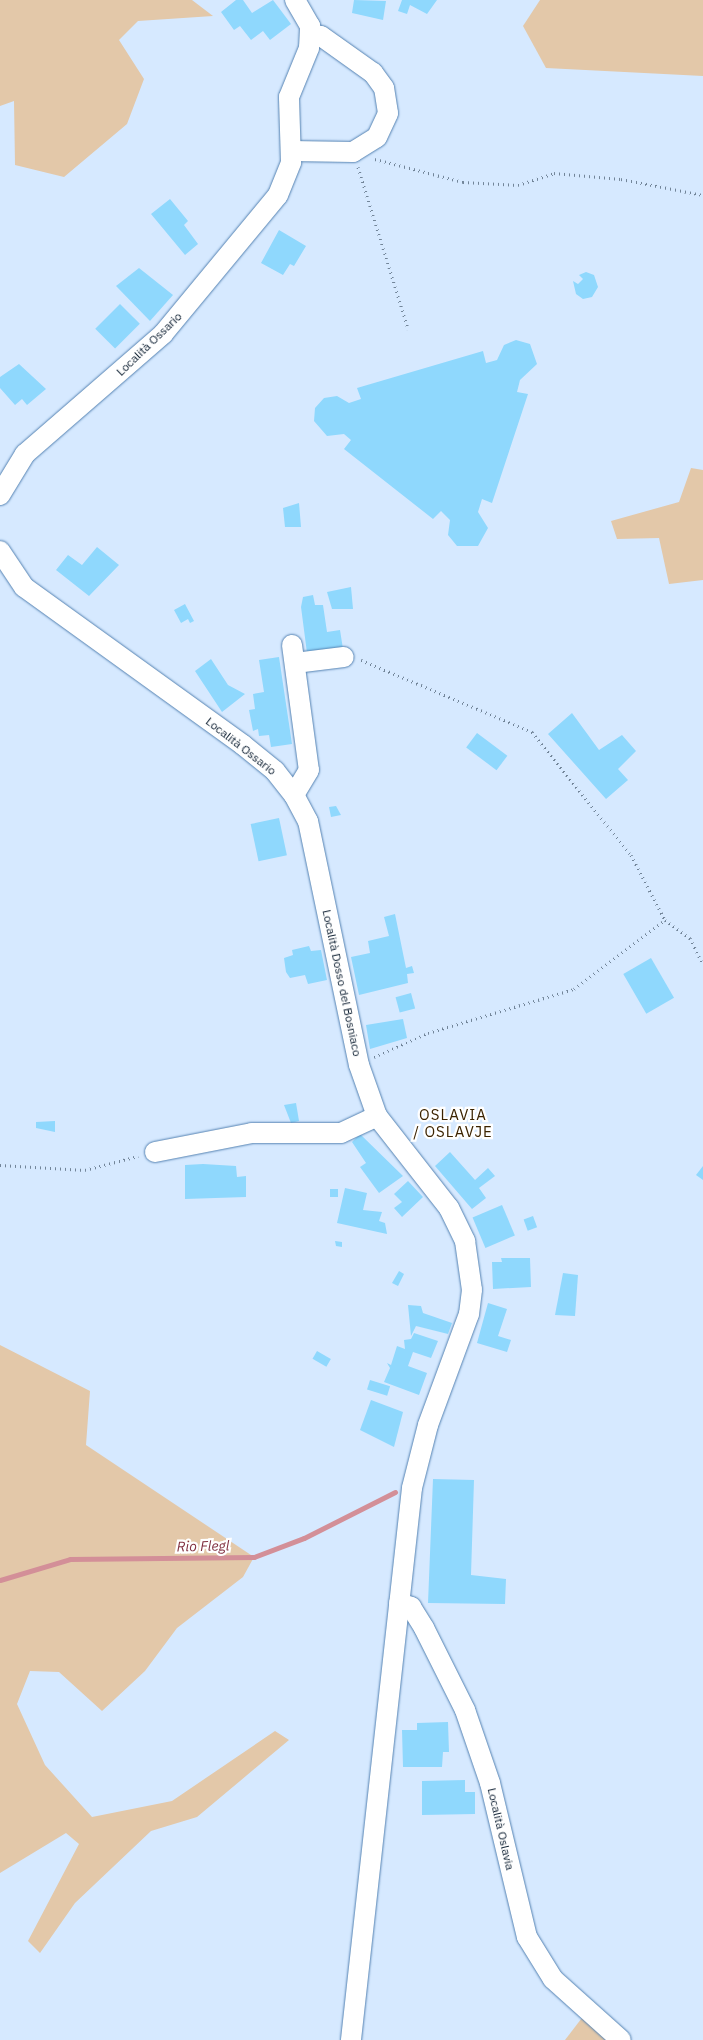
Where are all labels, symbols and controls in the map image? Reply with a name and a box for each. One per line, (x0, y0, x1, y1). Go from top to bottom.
street label: Località Ossario (113, 309, 185, 379)
street label: Località Ossario (203, 714, 279, 778)
street label: Località Dosso del Bosniaco (319, 908, 365, 1058)
district label: OSLAVIA / OSLAVJE (412, 1105, 494, 1140)
water label: Rio Flegl (177, 1537, 229, 1555)
street label: Località Oslavia (485, 1786, 517, 1872)

